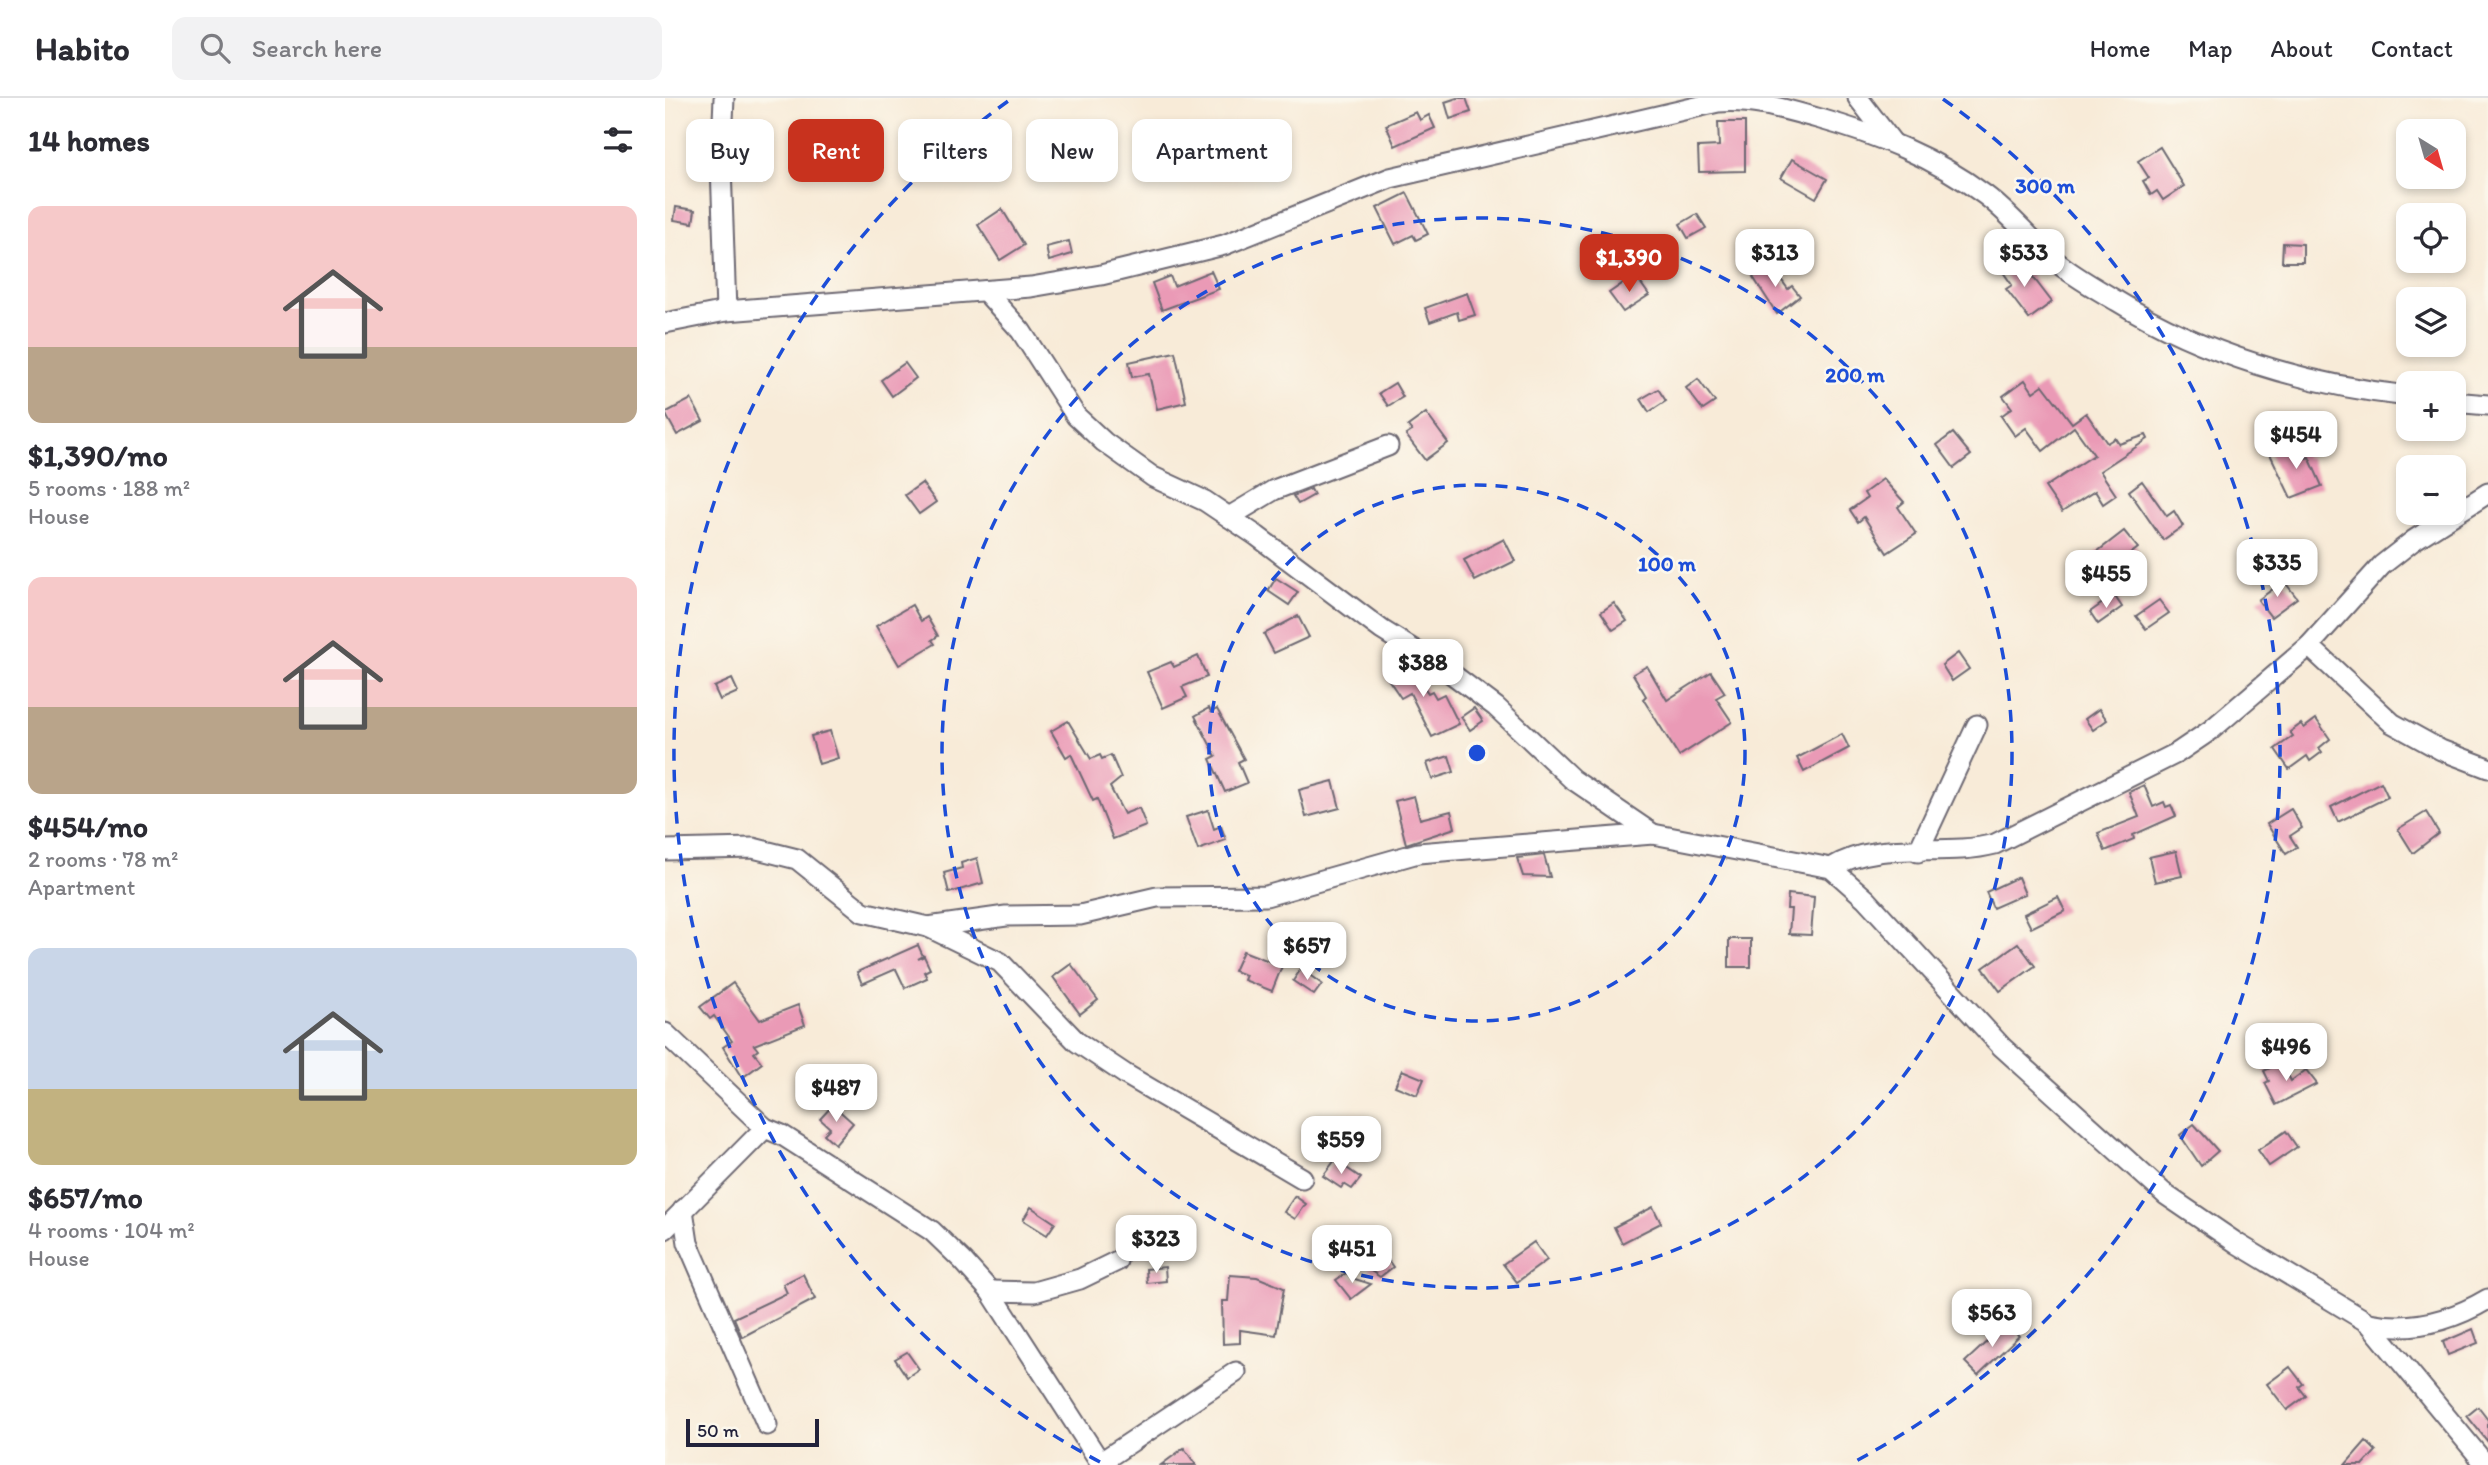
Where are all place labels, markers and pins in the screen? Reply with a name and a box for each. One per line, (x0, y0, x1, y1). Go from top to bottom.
pin: $313 (1734, 230, 1816, 289)
pin: $533 (1983, 230, 2065, 289)
pin: $1,390 (1572, 234, 1686, 294)
pin: $454 (2255, 412, 2337, 471)
pin: $335 (2236, 540, 2318, 599)
pin: $455 (2065, 550, 2147, 610)
pin: $388 (1382, 640, 1464, 699)
centre of rings (1465, 741, 1489, 765)
pin: $657 (1266, 922, 1348, 982)
pin: $496 (2245, 1024, 2327, 1083)
pin: $487 (795, 1065, 877, 1124)
pin: $559 (1300, 1116, 1382, 1176)
pin: $323 (1115, 1216, 1197, 1275)
pin: $451 (1311, 1226, 1393, 1285)
pin: $563 (1951, 1290, 2033, 1349)

